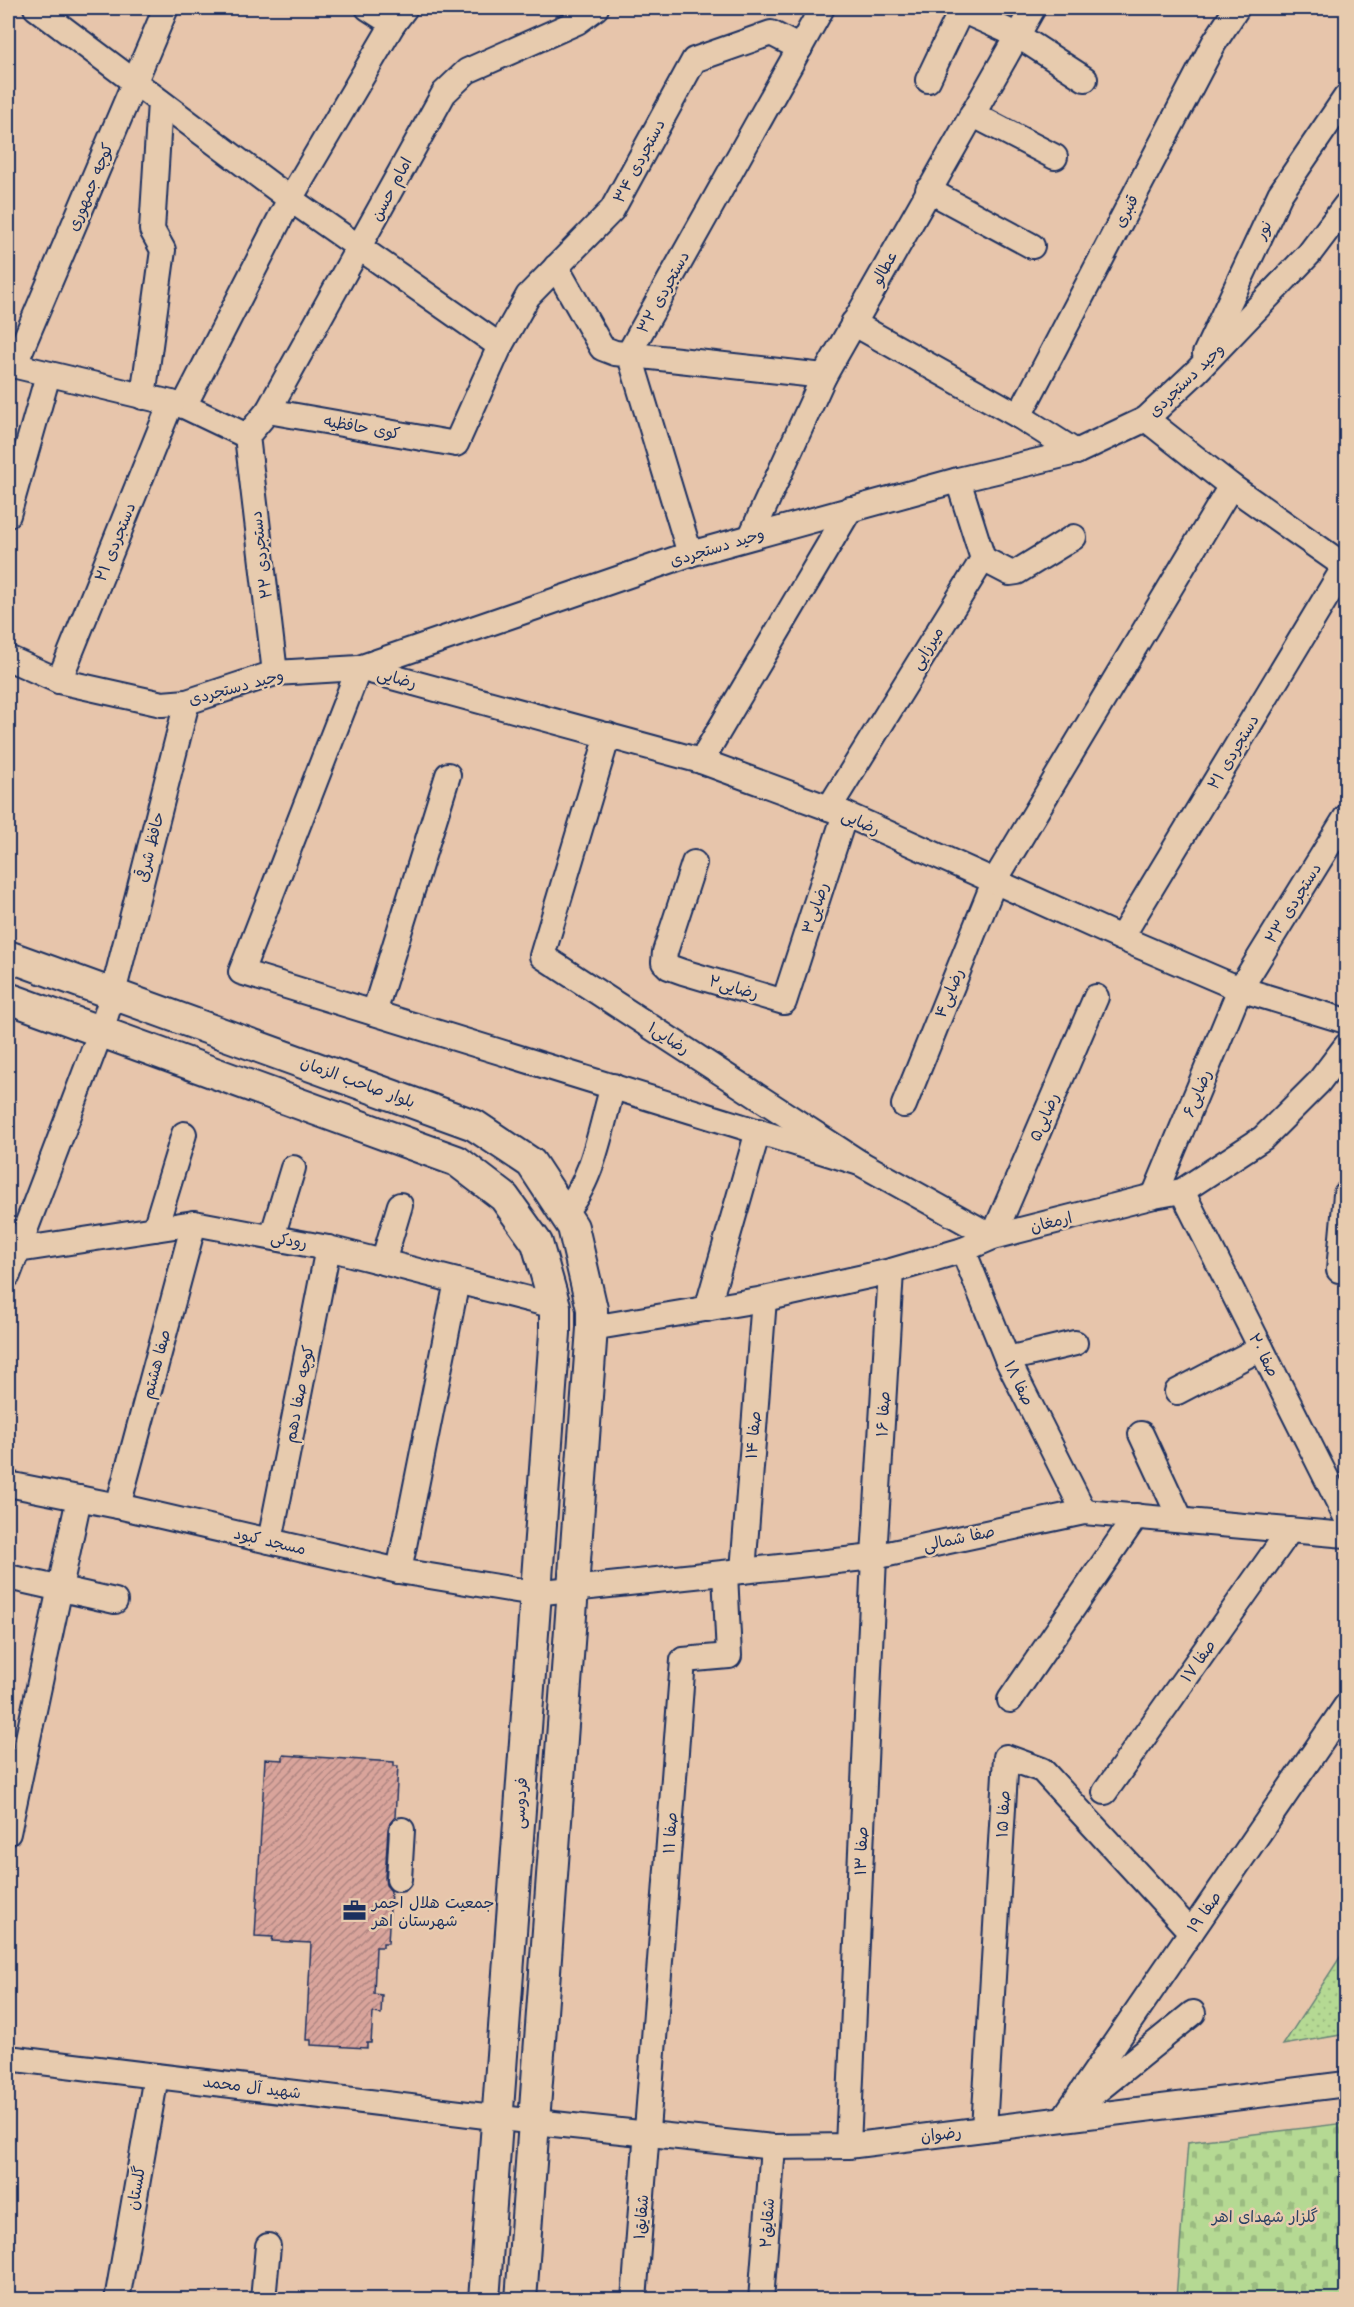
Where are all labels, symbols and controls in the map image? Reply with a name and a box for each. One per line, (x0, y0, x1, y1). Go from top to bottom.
street label: دستجردی ۳۴ (608, 115, 670, 207)
street label: کوچه جمهوری (62, 140, 118, 234)
street label: امام حسن (365, 153, 418, 226)
street label: قنبری (1109, 191, 1143, 231)
street label: نور (1249, 217, 1276, 244)
street label: دستجردی ۳۲ (632, 247, 694, 337)
street label: عطالو (866, 247, 902, 289)
street label: وحید دستجردی (1144, 338, 1228, 422)
street label: کوی حافظیه (322, 410, 402, 444)
street label: دستجردی ۲۱ (90, 499, 140, 585)
street label: دستجردی ۲۲ (245, 510, 277, 600)
street label: وحید دستجردی (667, 523, 767, 571)
street label: میرزایی (906, 623, 948, 673)
street label: رضایی (375, 663, 419, 693)
street label: وحید دستجردی (186, 664, 286, 710)
street label: دستجردی ۲۱ (1202, 711, 1264, 793)
street label: رضایی (839, 804, 883, 840)
street label: حافظ شرقی (131, 809, 169, 885)
street label: دستجردی ۲۳ (1260, 859, 1326, 947)
street label: رضایی۳ (797, 880, 833, 936)
street label: رضایی۴ (930, 965, 968, 1021)
street label: رضایی۲ (707, 970, 761, 1004)
street label: رضایی۱ (644, 1017, 694, 1059)
street label: بلوار صاحب الزمان (298, 1052, 418, 1112)
street label: رضایی۶ (1178, 1066, 1216, 1120)
street label: رضایی۵ (1024, 1089, 1064, 1145)
street label: ارمغان (1028, 1207, 1074, 1237)
street label: رودکی (269, 1226, 309, 1254)
street label: صفا هشتم (137, 1327, 177, 1401)
street label: صفا ۲۰ (1244, 1330, 1284, 1380)
street label: کوچه صفا دهم (279, 1343, 321, 1445)
street label: صفا ۱۸ (999, 1357, 1039, 1409)
street label: صفا ۱۶ (871, 1391, 895, 1437)
street label: صفا ۱۴ (740, 1410, 766, 1460)
street label: صفا شمالی (921, 1520, 997, 1556)
street label: مسجد کبود (232, 1523, 308, 1559)
street label: صفا ۱۷ (1176, 1636, 1220, 1686)
street label: فردوسی (508, 1776, 532, 1830)
street label: صفا ۱۵ (991, 1790, 1015, 1838)
street label: صفا ۱۱ (658, 1811, 682, 1855)
street label: صفا ۱۳ (850, 1826, 872, 1876)
street label: صفا ۱۹ (1182, 1887, 1226, 1937)
place label: جمعیت هلال احمر شهرستان اهر (370, 1892, 494, 1931)
office icon: جمعیت هلال احمر شهرستان اهر (341, 1898, 367, 1924)
street label: شهید آل محمد (202, 2071, 302, 2103)
street label: رضوان (919, 2121, 963, 2147)
street label: گلستان (122, 2164, 150, 2212)
street label: شقایق۱ (629, 2194, 653, 2240)
street label: شقایق۲ (755, 2197, 779, 2249)
park label: گلزار شهدای اهر (1210, 2206, 1318, 2227)

